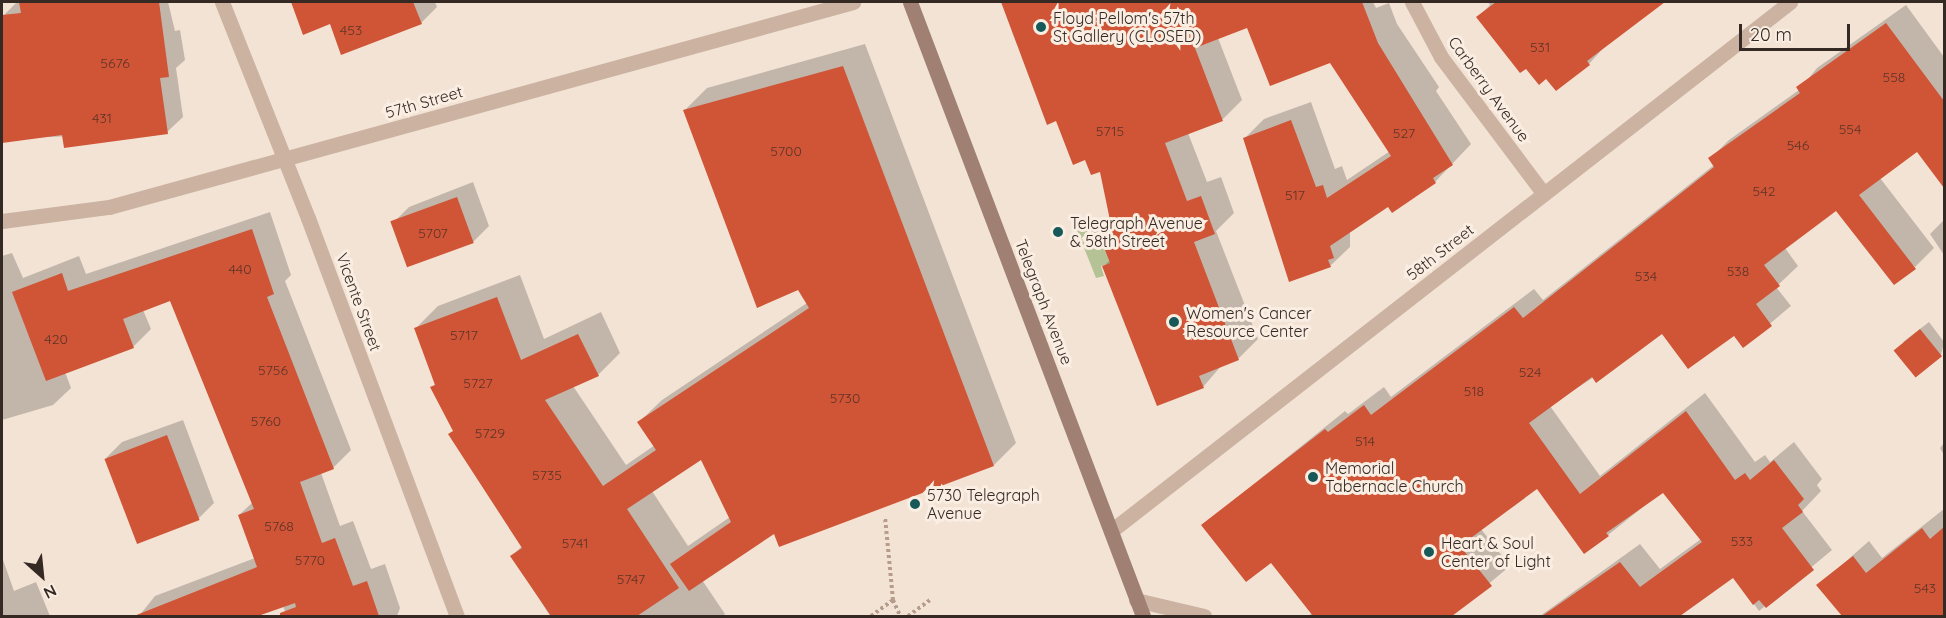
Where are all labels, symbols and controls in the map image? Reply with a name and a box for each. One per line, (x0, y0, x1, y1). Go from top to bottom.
place label: Floyd Pellom's 57th St Gallery (CLOSED) (1053, 8, 1201, 46)
scale bar (1742, 12, 1853, 50)
marker: Floyd Pellom's 57th St Gallery (CLOSED) (1034, 20, 1048, 34)
house number: 453 (340, 22, 362, 38)
text: 20 m (1750, 23, 1792, 46)
street label: Carberry Avenue (1444, 33, 1534, 145)
house number: 531 (1530, 39, 1550, 55)
house number: 5676 (100, 55, 130, 71)
house number: 558 (1883, 69, 1905, 85)
street label: 57th Street (383, 82, 465, 122)
house number: 431 (92, 110, 112, 126)
house number: 554 (1839, 121, 1861, 137)
house number: 5715 (1096, 123, 1124, 139)
house number: 527 (1393, 125, 1415, 141)
house number: 546 (1787, 137, 1809, 153)
house number: 5700 (770, 143, 802, 159)
house number: 542 (1753, 183, 1775, 199)
house number: 517 (1285, 187, 1305, 203)
place label: Telegraph Avenue & 58th Street (1070, 213, 1203, 251)
street label: 58th Street (1403, 220, 1477, 284)
house number: 5707 (418, 225, 448, 241)
marker: Telegraph Avenue & 58th Street (1051, 225, 1065, 239)
street label: Telegraph Avenue (1011, 237, 1077, 367)
street label: Vicente Street (332, 250, 386, 354)
house number: 440 (228, 261, 252, 277)
house number: 538 (1727, 263, 1749, 279)
house number: 534 (1635, 268, 1657, 284)
place label: Women's Cancer Resource Center (1186, 303, 1312, 341)
marker: Women's Cancer Resource Center (1167, 315, 1181, 329)
house number: 5717 (450, 327, 478, 343)
house number: 420 (44, 331, 68, 347)
house number: 5756 (258, 362, 288, 378)
house number: 524 (1519, 364, 1541, 380)
house number: 5727 (463, 375, 493, 391)
house number: 518 (1464, 383, 1484, 399)
house number: 5730 (830, 390, 860, 406)
house number: 5760 (251, 413, 281, 429)
house number: 5729 (475, 425, 505, 441)
house number: 514 (1355, 433, 1375, 449)
place label: Memorial Tabernacle Church (1325, 458, 1464, 496)
house number: 5735 (532, 467, 562, 483)
marker: Memorial Tabernacle Church (1306, 470, 1320, 484)
place label: 5730 Telegraph Avenue (927, 485, 1040, 523)
marker: 5730 Telegraph Avenue (908, 497, 922, 511)
house number: 5768 (264, 518, 294, 534)
place label: Heart & Soul Center of Light (1441, 533, 1551, 571)
house number: 533 (1731, 533, 1753, 549)
house number: 5741 (562, 535, 588, 551)
marker: Heart & Soul Center of Light (1422, 545, 1436, 559)
north arrow (12, 546, 72, 606)
house number: 5770 (295, 552, 325, 568)
house number: 5747 (617, 571, 645, 587)
text: N (40, 580, 60, 604)
house number: 543 (1914, 580, 1936, 596)

